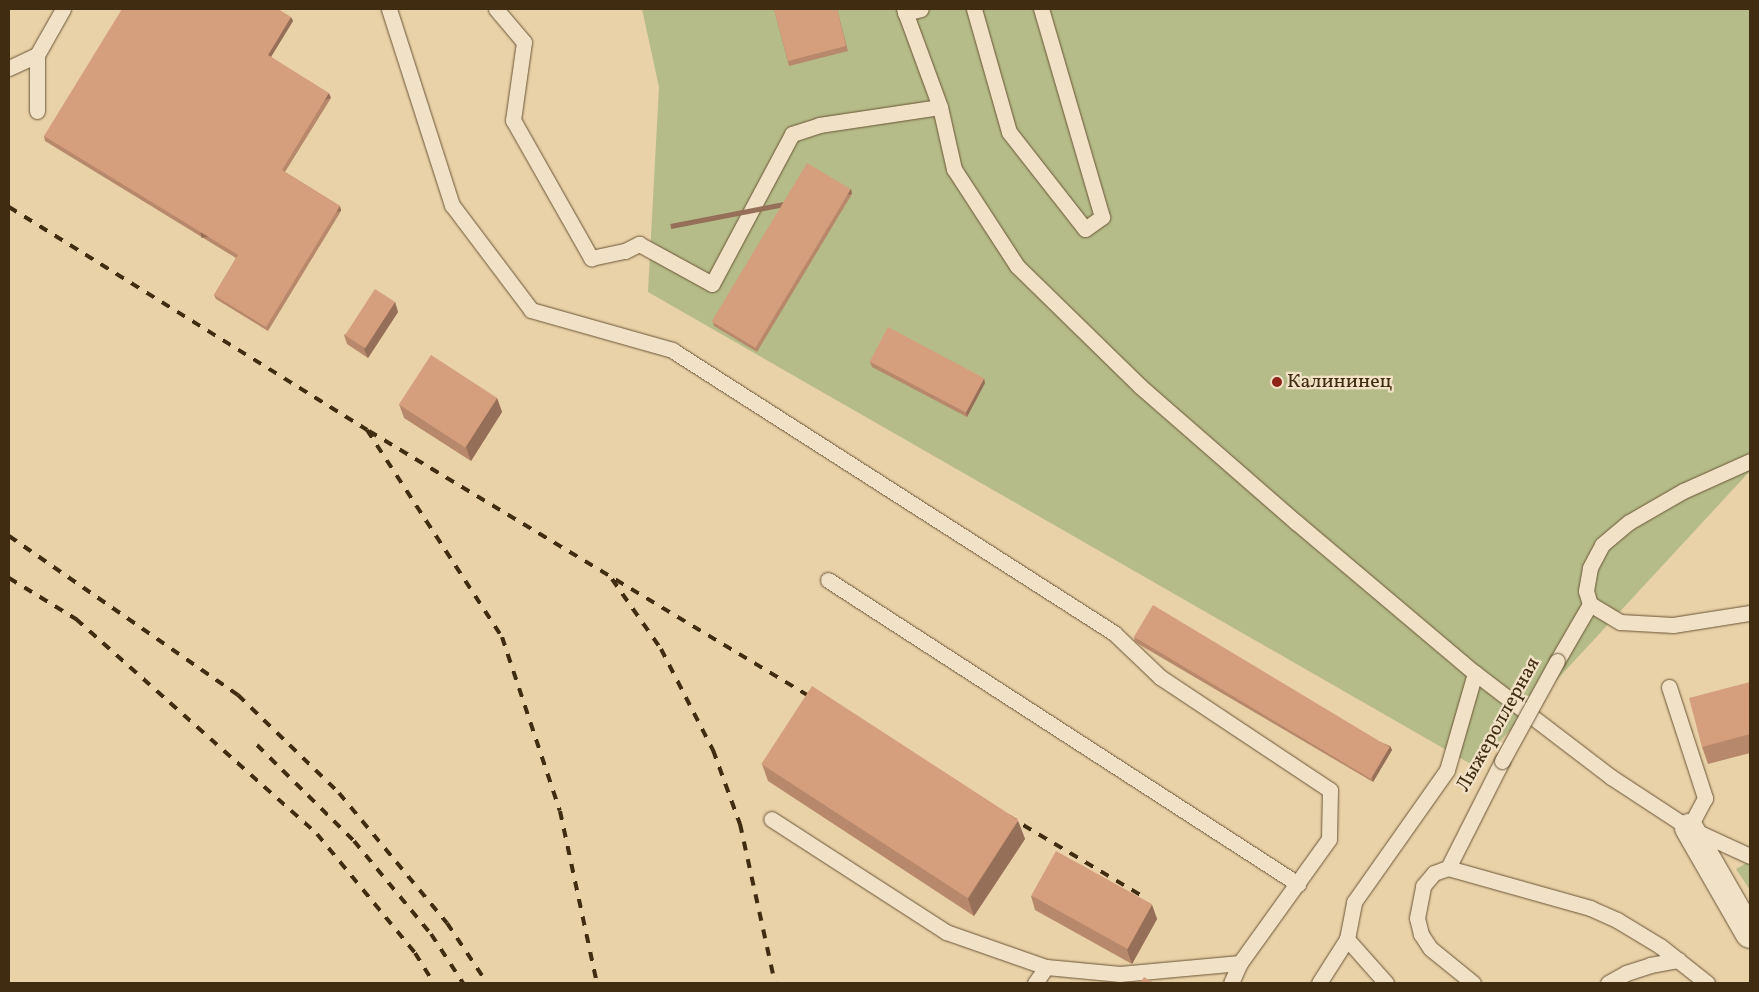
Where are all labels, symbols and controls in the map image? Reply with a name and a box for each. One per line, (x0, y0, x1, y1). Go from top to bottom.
place label: Калининец (1287, 370, 1392, 394)
marker: Калининец (1271, 376, 1283, 388)
street label: Лыжероллерная (1452, 654, 1546, 796)

